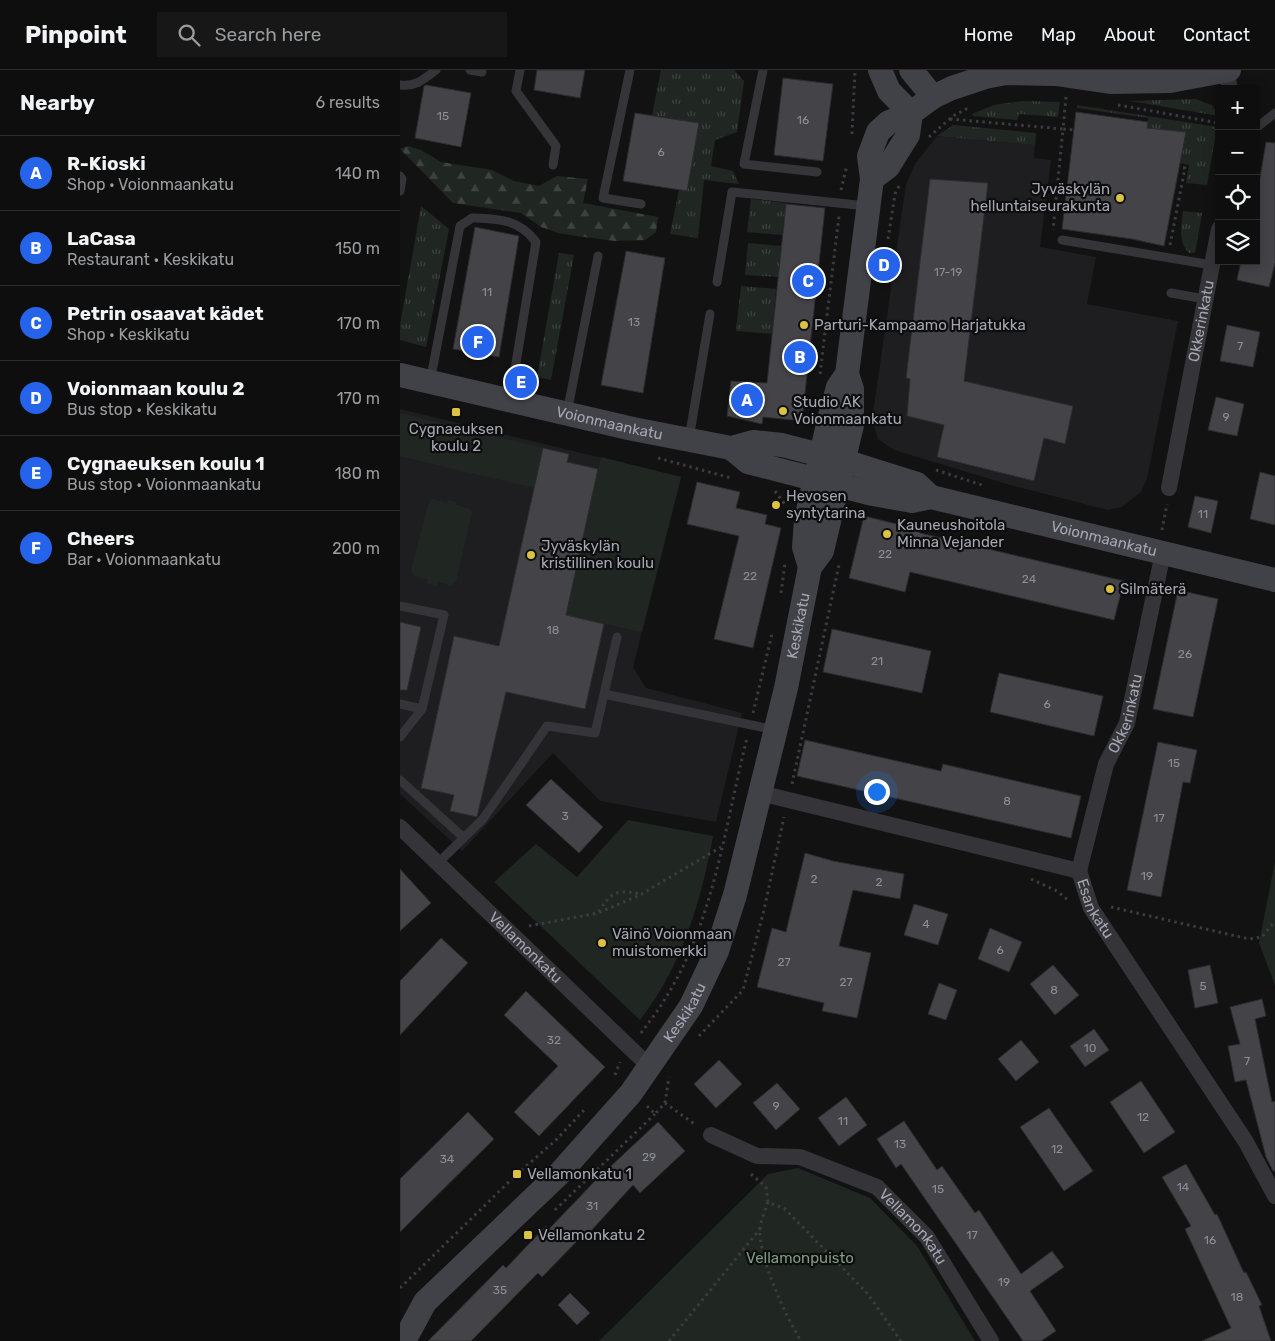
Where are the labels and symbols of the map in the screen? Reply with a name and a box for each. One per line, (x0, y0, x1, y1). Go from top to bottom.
house number: 15 (437, 109, 449, 123)
house number: 16 (797, 113, 809, 127)
house number: 6 (657, 145, 665, 159)
place label: Jyväskylän helluntaiseurakunta (971, 180, 1110, 215)
marker: Jyväskylän helluntaiseurakunta (1114, 192, 1126, 204)
pin: D (868, 246, 900, 284)
pin: C (792, 262, 824, 300)
house number: 17-19 (934, 265, 962, 279)
street label: Okkerinkatu (1185, 279, 1218, 363)
house number: 11 (482, 285, 492, 299)
house number: 13 (628, 315, 640, 329)
place label: Parturi-Kampaamo Harjatukka (814, 316, 1026, 334)
marker: Parturi-Kampaamo Harjatukka (798, 319, 810, 331)
pin: F (462, 323, 494, 361)
pin: B (784, 338, 816, 376)
house number: 7 (1237, 339, 1243, 353)
pin: E (505, 363, 537, 401)
pin: A (731, 381, 763, 419)
place label: Studio AK Voionmaankatu (793, 393, 902, 428)
street label: Voionmaankatu (554, 402, 664, 444)
marker: Studio AK Voionmaankatu (777, 405, 789, 417)
marker: Cygnaeuksen koulu 2 (450, 406, 462, 418)
house number: 9 (1222, 410, 1230, 424)
place label: Cygnaeuksen koulu 2 (409, 420, 503, 455)
place label: Hevosen syntytarina (786, 487, 866, 522)
marker: Hevosen syntytarina (770, 499, 782, 511)
house number: 11 (1198, 507, 1208, 521)
place label: Kauneushoitola Minna Vejander (897, 516, 1005, 551)
street label: Voionmaankatu (1049, 517, 1159, 560)
marker: Kauneushoitola Minna Vejander (881, 528, 893, 540)
place label: Jyväskylän kristillinen koulu (541, 537, 654, 572)
house number: 22 (878, 547, 892, 561)
marker: Jyväskylän kristillinen koulu (525, 549, 537, 561)
house number: 22 (743, 569, 757, 583)
house number: 24 (1022, 572, 1037, 586)
place label: Silmäterä (1120, 580, 1186, 598)
marker: Silmäterä (1104, 583, 1116, 595)
street label: Keskikatu (783, 591, 814, 660)
house number: 18 (547, 623, 559, 637)
house number: 26 (1178, 647, 1192, 661)
house number: 21 (871, 654, 883, 668)
street label: Okkerinkatu (1104, 672, 1146, 756)
house number: 6 (1043, 697, 1051, 711)
house number: 15 (1168, 756, 1180, 770)
your location (864, 779, 890, 805)
house number: 8 (1003, 794, 1011, 808)
house number: 3 (561, 809, 569, 823)
house number: 17 (1153, 811, 1165, 825)
house number: 19 (1141, 869, 1153, 883)
house number: 2 (810, 872, 818, 886)
house number: 2 (875, 875, 883, 889)
street label: Esankatu (1073, 876, 1118, 942)
street label: Vellamonkatu (485, 908, 566, 987)
house number: 4 (922, 917, 930, 931)
place label: Väinö Voionmaan muistomerkki (612, 925, 732, 960)
marker: Väinö Voionmaan muistomerkki (596, 937, 608, 949)
house number: 6 (996, 943, 1004, 957)
house number: 27 (777, 955, 791, 969)
house number: 27 (839, 975, 853, 989)
house number: 5 (1199, 979, 1207, 993)
street label: Keskikatu (660, 980, 710, 1046)
house number: 8 (1050, 983, 1058, 997)
house number: 32 (547, 1033, 561, 1047)
house number: 10 (1084, 1041, 1096, 1055)
house number: 7 (1244, 1054, 1250, 1068)
house number: 9 (772, 1099, 780, 1113)
house number: 12 (1137, 1110, 1149, 1124)
house number: 11 (838, 1114, 848, 1128)
house number: 13 (894, 1137, 906, 1151)
house number: 12 (1051, 1142, 1063, 1156)
house number: 29 (642, 1150, 656, 1164)
house number: 34 (440, 1152, 455, 1166)
place label: Vellamonkatu 1 (527, 1165, 632, 1183)
marker: Vellamonkatu 1 (511, 1168, 523, 1180)
house number: 14 (1177, 1180, 1190, 1194)
house number: 15 (932, 1182, 944, 1196)
street label: Vellamonkatu (875, 1185, 951, 1268)
house number: 31 (586, 1199, 598, 1213)
place label: Vellamonkatu 2 (538, 1226, 645, 1244)
house number: 17 (966, 1228, 978, 1242)
marker: Vellamonkatu 2 (522, 1229, 534, 1241)
house number: 16 (1204, 1233, 1216, 1247)
park label: Vellamonpuisto (746, 1249, 854, 1267)
house number: 19 (998, 1275, 1010, 1289)
house number: 35 (493, 1283, 507, 1297)
house number: 18 (1231, 1290, 1243, 1304)

